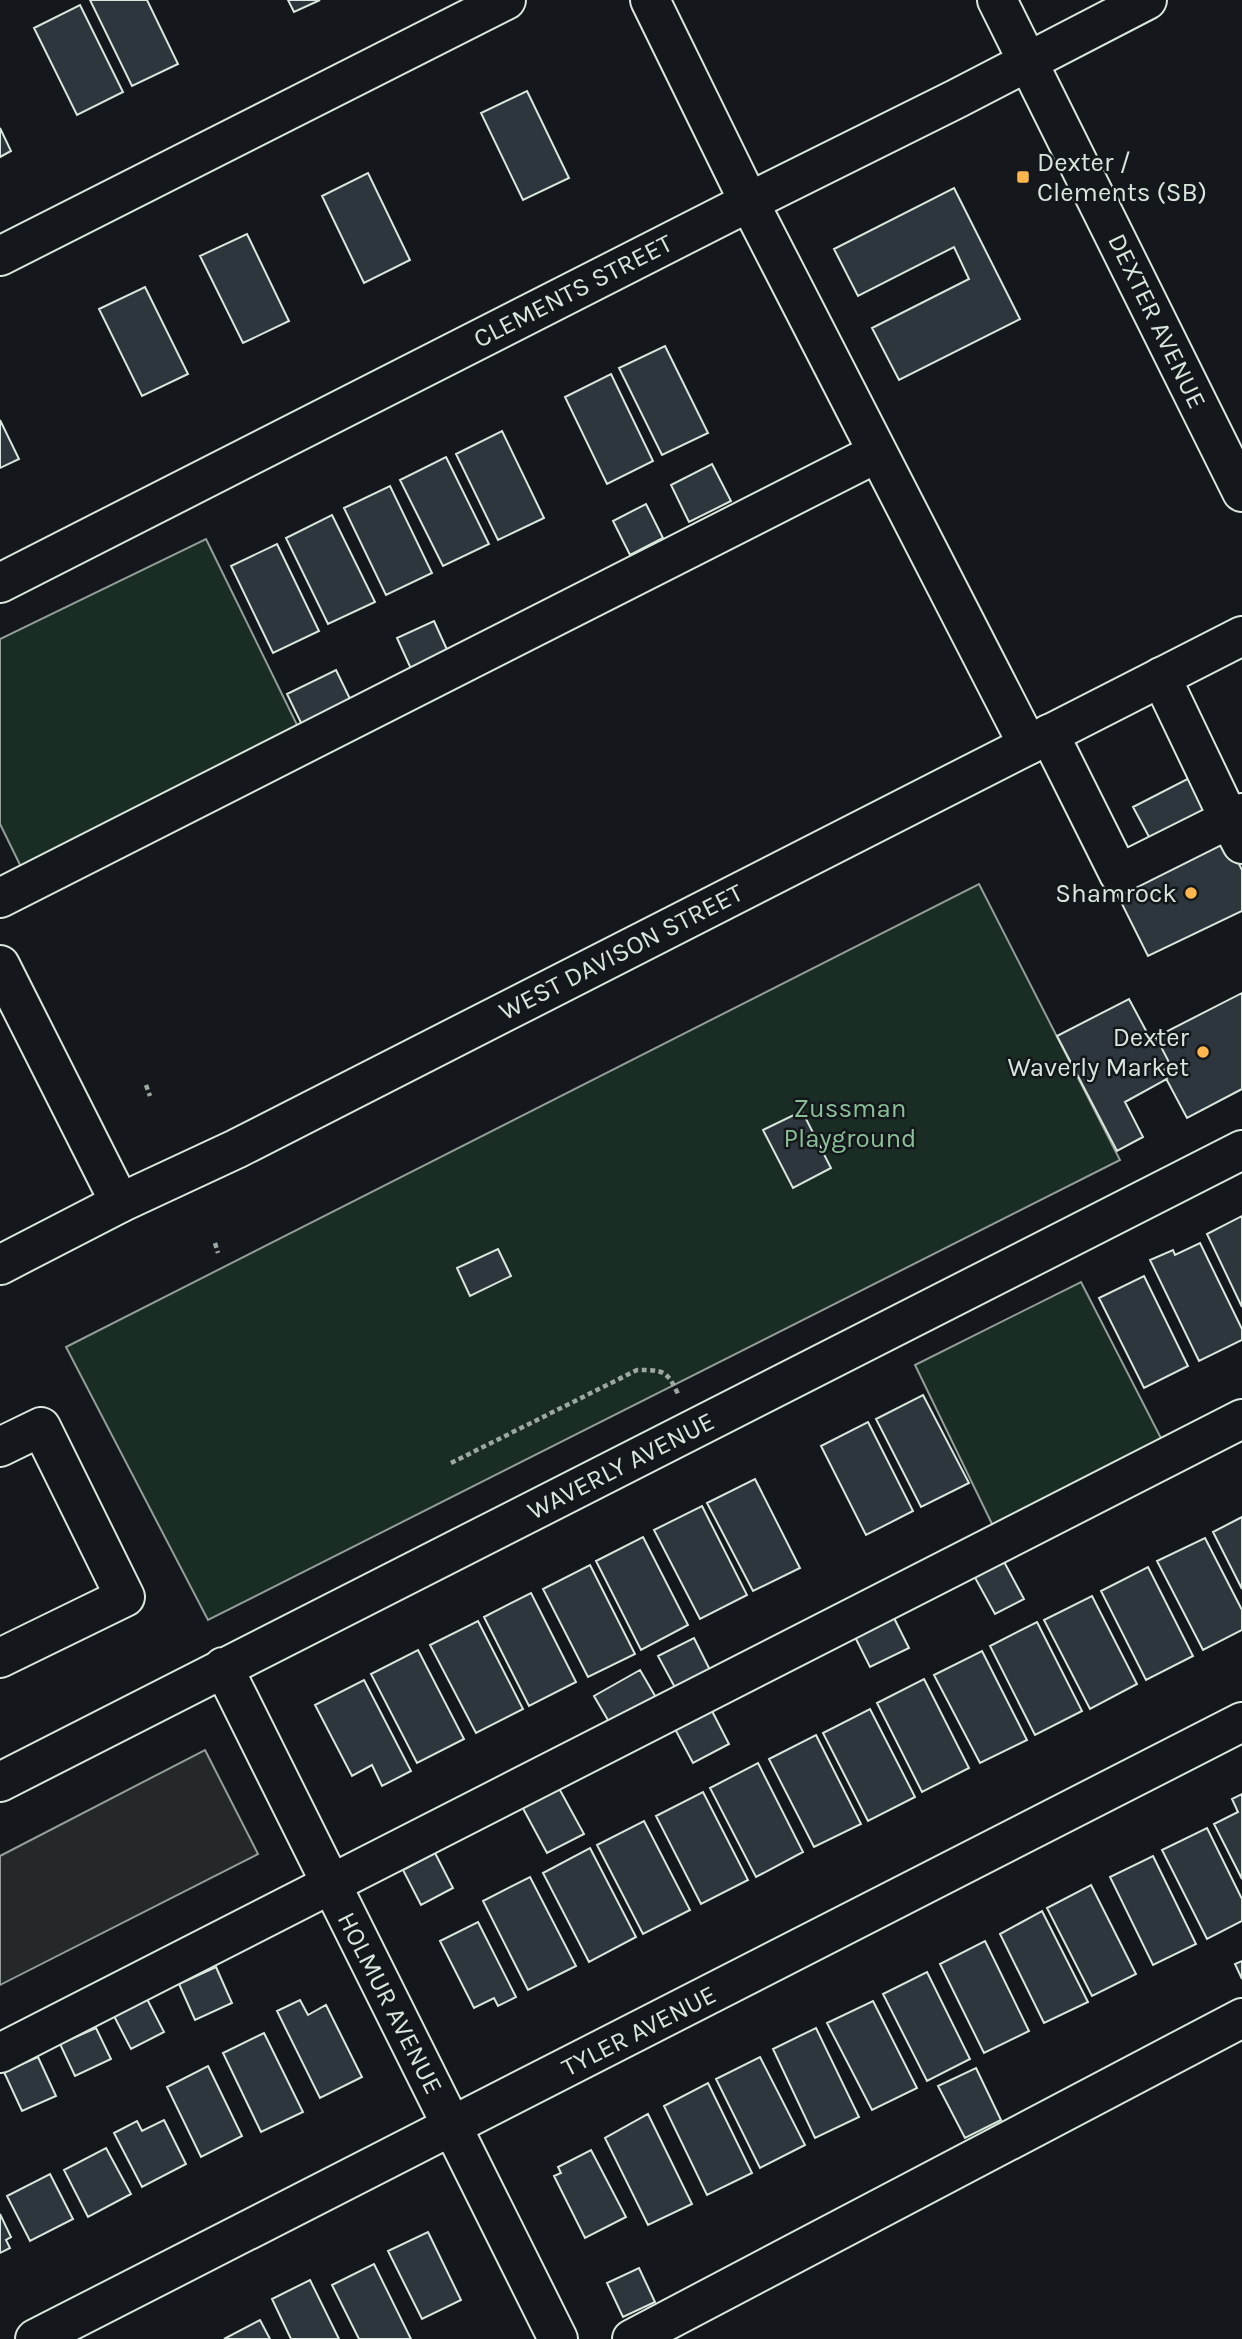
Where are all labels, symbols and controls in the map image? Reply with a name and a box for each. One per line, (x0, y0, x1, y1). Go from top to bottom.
place label: Dexter / Clements (SB) (1037, 147, 1207, 208)
marker: Dexter / Clements (SB) (1015, 169, 1031, 185)
street label: CLEMENTS STREET (468, 227, 678, 355)
street label: DEXTER AVENUE (1101, 228, 1213, 414)
street label: WEST DAVISON STREET (494, 877, 748, 1027)
place label: Shamrock (1055, 878, 1177, 909)
marker: Shamrock (1183, 885, 1199, 901)
place label: Dexter Waverly Market (1007, 1022, 1190, 1083)
marker: Dexter Waverly Market (1195, 1044, 1211, 1060)
park label: Zussman Playground (783, 1093, 917, 1154)
street label: WAVERLY AVENUE (522, 1406, 720, 1526)
street label: HOLMUR AVENUE (331, 1907, 449, 2099)
street label: TYLER AVENUE (557, 1979, 721, 2083)

